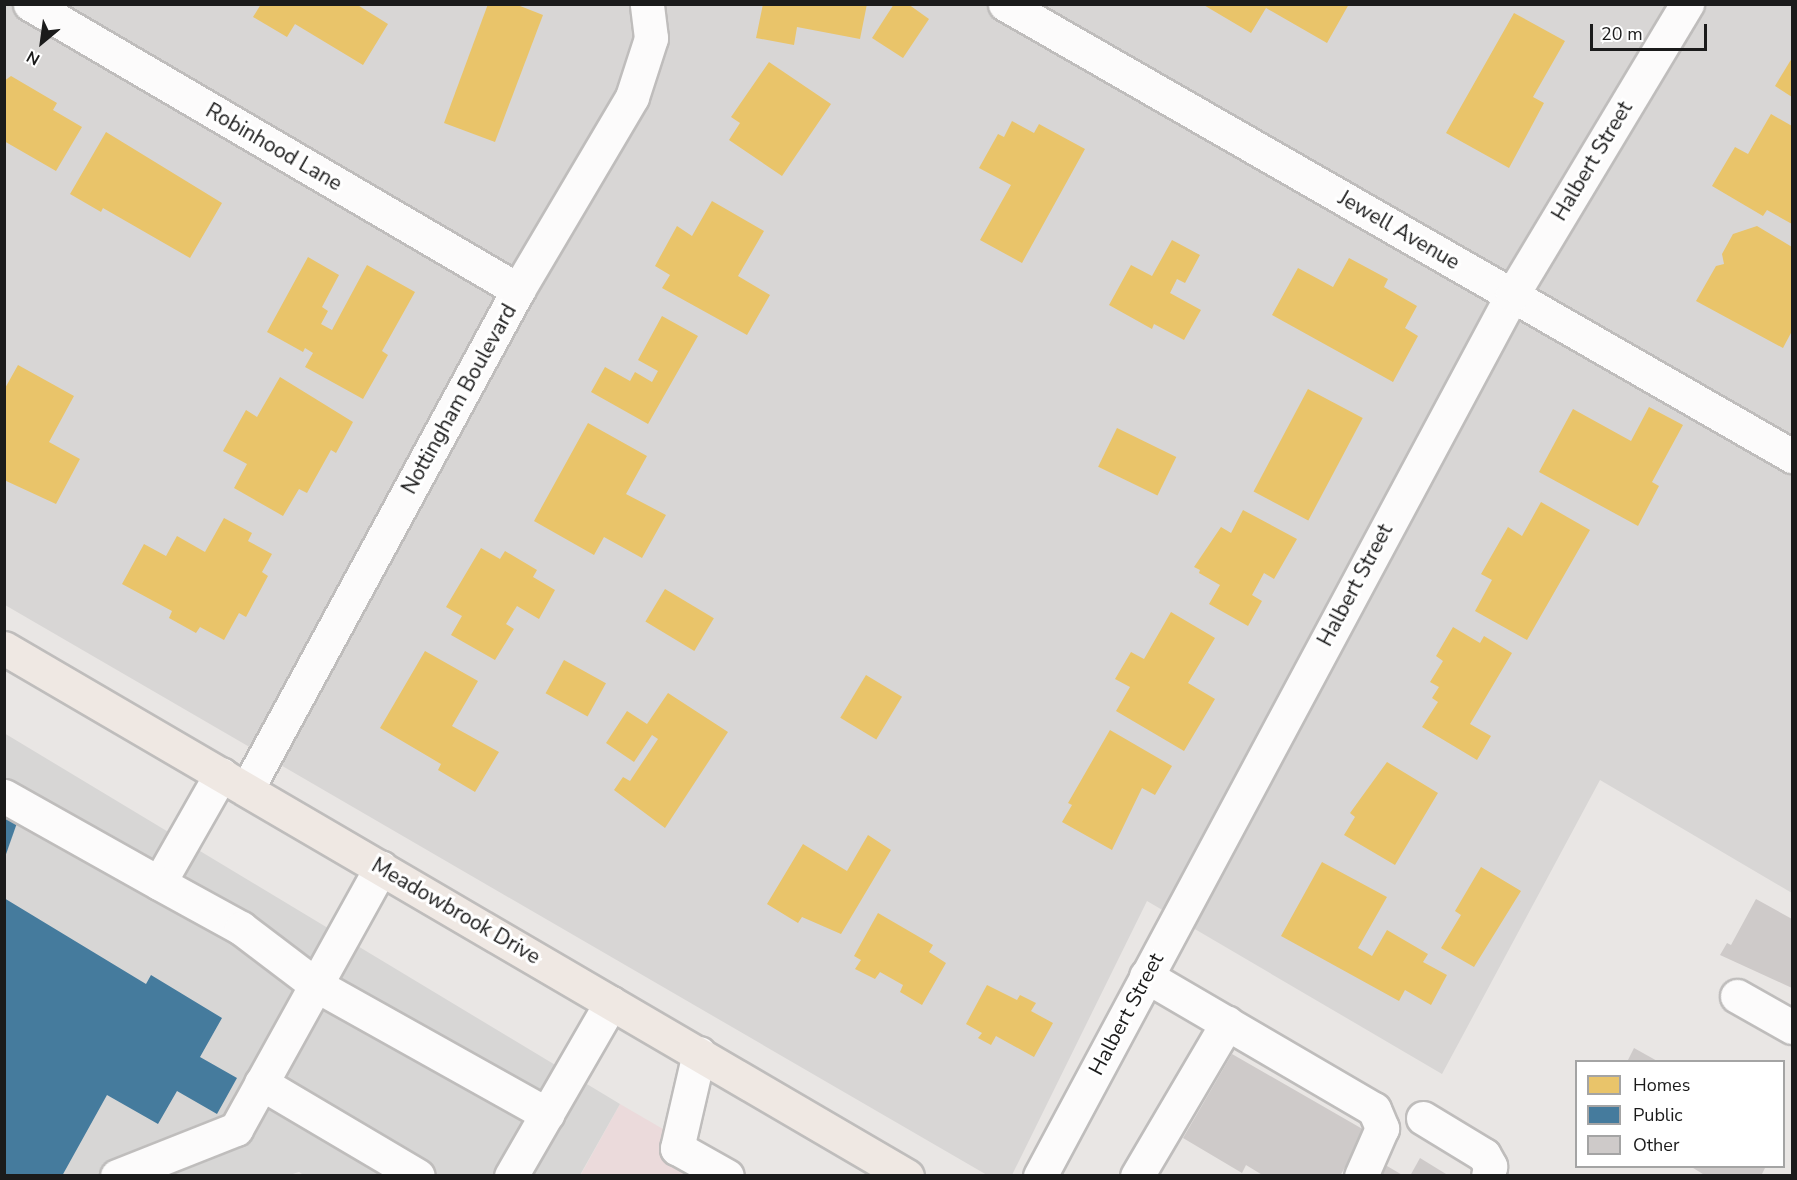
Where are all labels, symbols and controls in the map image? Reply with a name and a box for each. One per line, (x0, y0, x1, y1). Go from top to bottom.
north arrow (12, 12, 72, 72)
scale bar (1593, 12, 1710, 50)
text: 20 m (1601, 22, 1643, 46)
text: N (23, 45, 44, 70)
street label: Halbert Street (1546, 97, 1638, 225)
street label: Robinhood Lane (201, 98, 347, 196)
street label: Jewell Avenue (1334, 185, 1464, 275)
street label: Nottingham Boulevard (396, 300, 522, 498)
street label: Halbert Street (1312, 520, 1398, 650)
street label: Meadowbrook Drive (367, 852, 545, 970)
street label: Halbert Street (1083, 949, 1169, 1079)
legend (1575, 1060, 1785, 1168)
text: Homes (1633, 1073, 1690, 1097)
text: Public (1633, 1103, 1683, 1127)
text: Other (1633, 1133, 1679, 1157)

